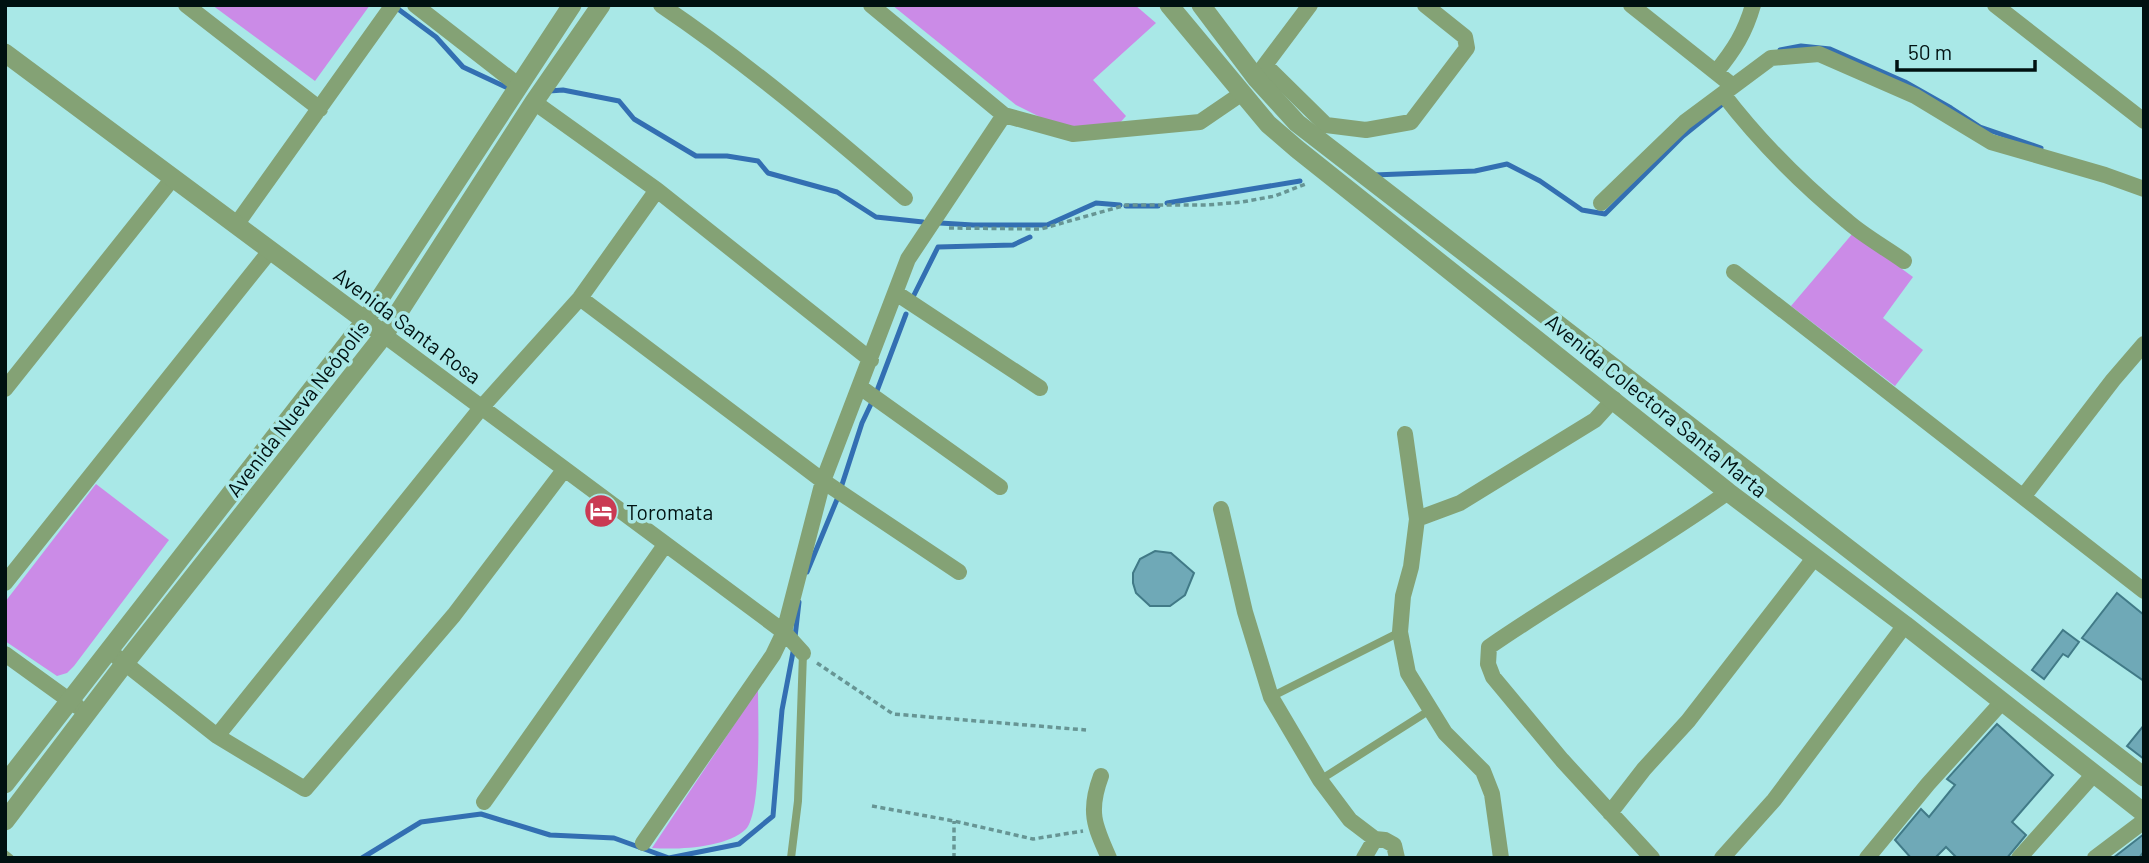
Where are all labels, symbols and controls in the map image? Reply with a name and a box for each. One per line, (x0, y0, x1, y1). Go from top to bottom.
scale bar (1897, 28, 2035, 72)
text: 50 m (1908, 39, 1952, 64)
street label: Avenida Santa Rosa (329, 261, 487, 389)
street label: Avenida Colectora Santa Marta (1541, 308, 1773, 502)
street label: Avenida Nueva Neópolis (220, 315, 374, 501)
hotel icon: Toromata (582, 492, 620, 530)
place label: Toromata (626, 499, 713, 524)

